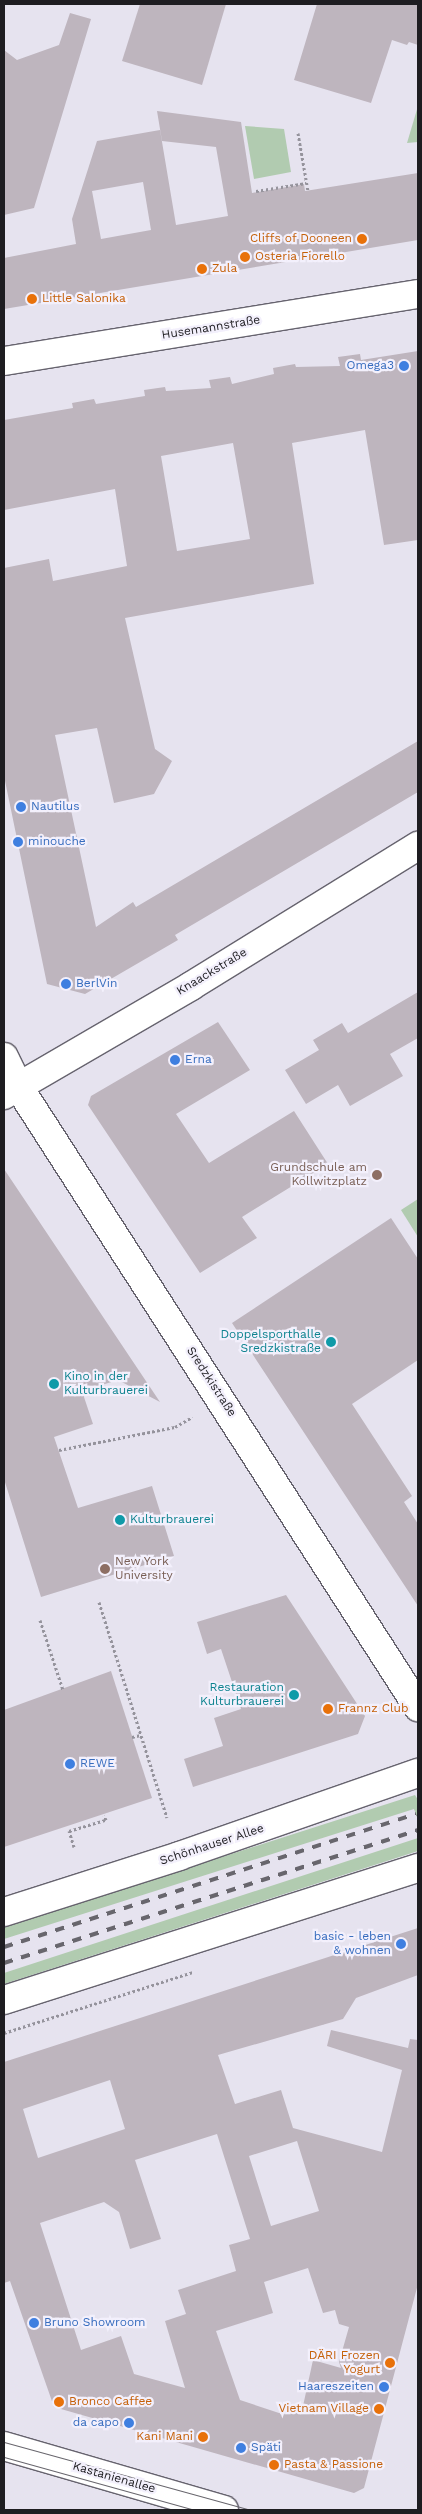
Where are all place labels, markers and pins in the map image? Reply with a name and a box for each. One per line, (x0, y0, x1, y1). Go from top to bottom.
place label: Cliffs of Dooneen (249, 232, 352, 246)
marker: Cliffs of Dooneen (356, 233, 368, 245)
place label: Osteria Fiorello (255, 250, 345, 264)
marker: Osteria Fiorello (239, 251, 251, 263)
place label: Zula (212, 262, 237, 276)
marker: Zula (196, 263, 208, 275)
place label: Little Salonika (42, 292, 126, 306)
marker: Little Salonika (26, 293, 38, 305)
place label: Omega3 (347, 359, 394, 373)
marker: Omega3 (398, 360, 410, 372)
place label: Nautilus (31, 800, 80, 814)
marker: Nautilus (15, 801, 27, 813)
place label: minouche (28, 835, 86, 849)
marker: minouche (12, 836, 24, 848)
place label: BerlVin (76, 977, 117, 991)
marker: BerlVin (60, 978, 72, 990)
place label: Erna (185, 1053, 212, 1067)
marker: Erna (169, 1054, 181, 1066)
place label: Grundschule am Kollwitzplatz (270, 1161, 367, 1189)
marker: Grundschule am Kollwitzplatz (371, 1169, 383, 1181)
place label: Doppelsporthalle Sredzkistraße (220, 1328, 321, 1356)
marker: Doppelsporthalle Sredzkistraße (325, 1336, 337, 1348)
place label: Kino in der Kulturbrauerei (64, 1370, 148, 1398)
marker: Kino in der Kulturbrauerei (48, 1378, 60, 1390)
place label: Kulturbrauerei (130, 1513, 214, 1527)
marker: Kulturbrauerei (114, 1514, 126, 1526)
place label: New York University (115, 1555, 173, 1583)
marker: New York University (99, 1563, 111, 1575)
place label: Restauration Kulturbrauerei (200, 1681, 284, 1709)
marker: Restauration Kulturbrauerei (288, 1689, 300, 1701)
place label: Frannz Club (338, 1702, 409, 1716)
marker: Frannz Club (322, 1703, 334, 1715)
place label: REWE (80, 1757, 115, 1771)
marker: REWE (64, 1758, 76, 1770)
place label: basic - leben & wohnen (314, 1930, 391, 1958)
marker: basic - leben & wohnen (395, 1938, 407, 1950)
place label: Bruno Showroom (44, 2316, 146, 2330)
marker: Bruno Showroom (28, 2317, 40, 2329)
place label: DÄRI Frozen Yogurt (309, 2349, 380, 2377)
marker: DÄRI Frozen Yogurt (384, 2357, 396, 2369)
place label: Haareszeiten (298, 2380, 374, 2394)
marker: Haareszeiten (378, 2381, 390, 2393)
place label: Bronco Caffee (69, 2395, 152, 2409)
marker: Bronco Caffee (53, 2396, 65, 2408)
place label: Vietnam Village (278, 2402, 369, 2416)
marker: Vietnam Village (373, 2403, 385, 2415)
place label: da capo (72, 2416, 119, 2430)
marker: da capo (123, 2417, 135, 2429)
place label: Kani Mani (136, 2430, 193, 2444)
marker: Kani Mani (197, 2431, 209, 2443)
place label: Späti (251, 2441, 281, 2455)
marker: Späti (235, 2442, 247, 2454)
place label: Pasta & Passione (284, 2458, 383, 2472)
marker: Pasta & Passione (268, 2459, 280, 2471)

